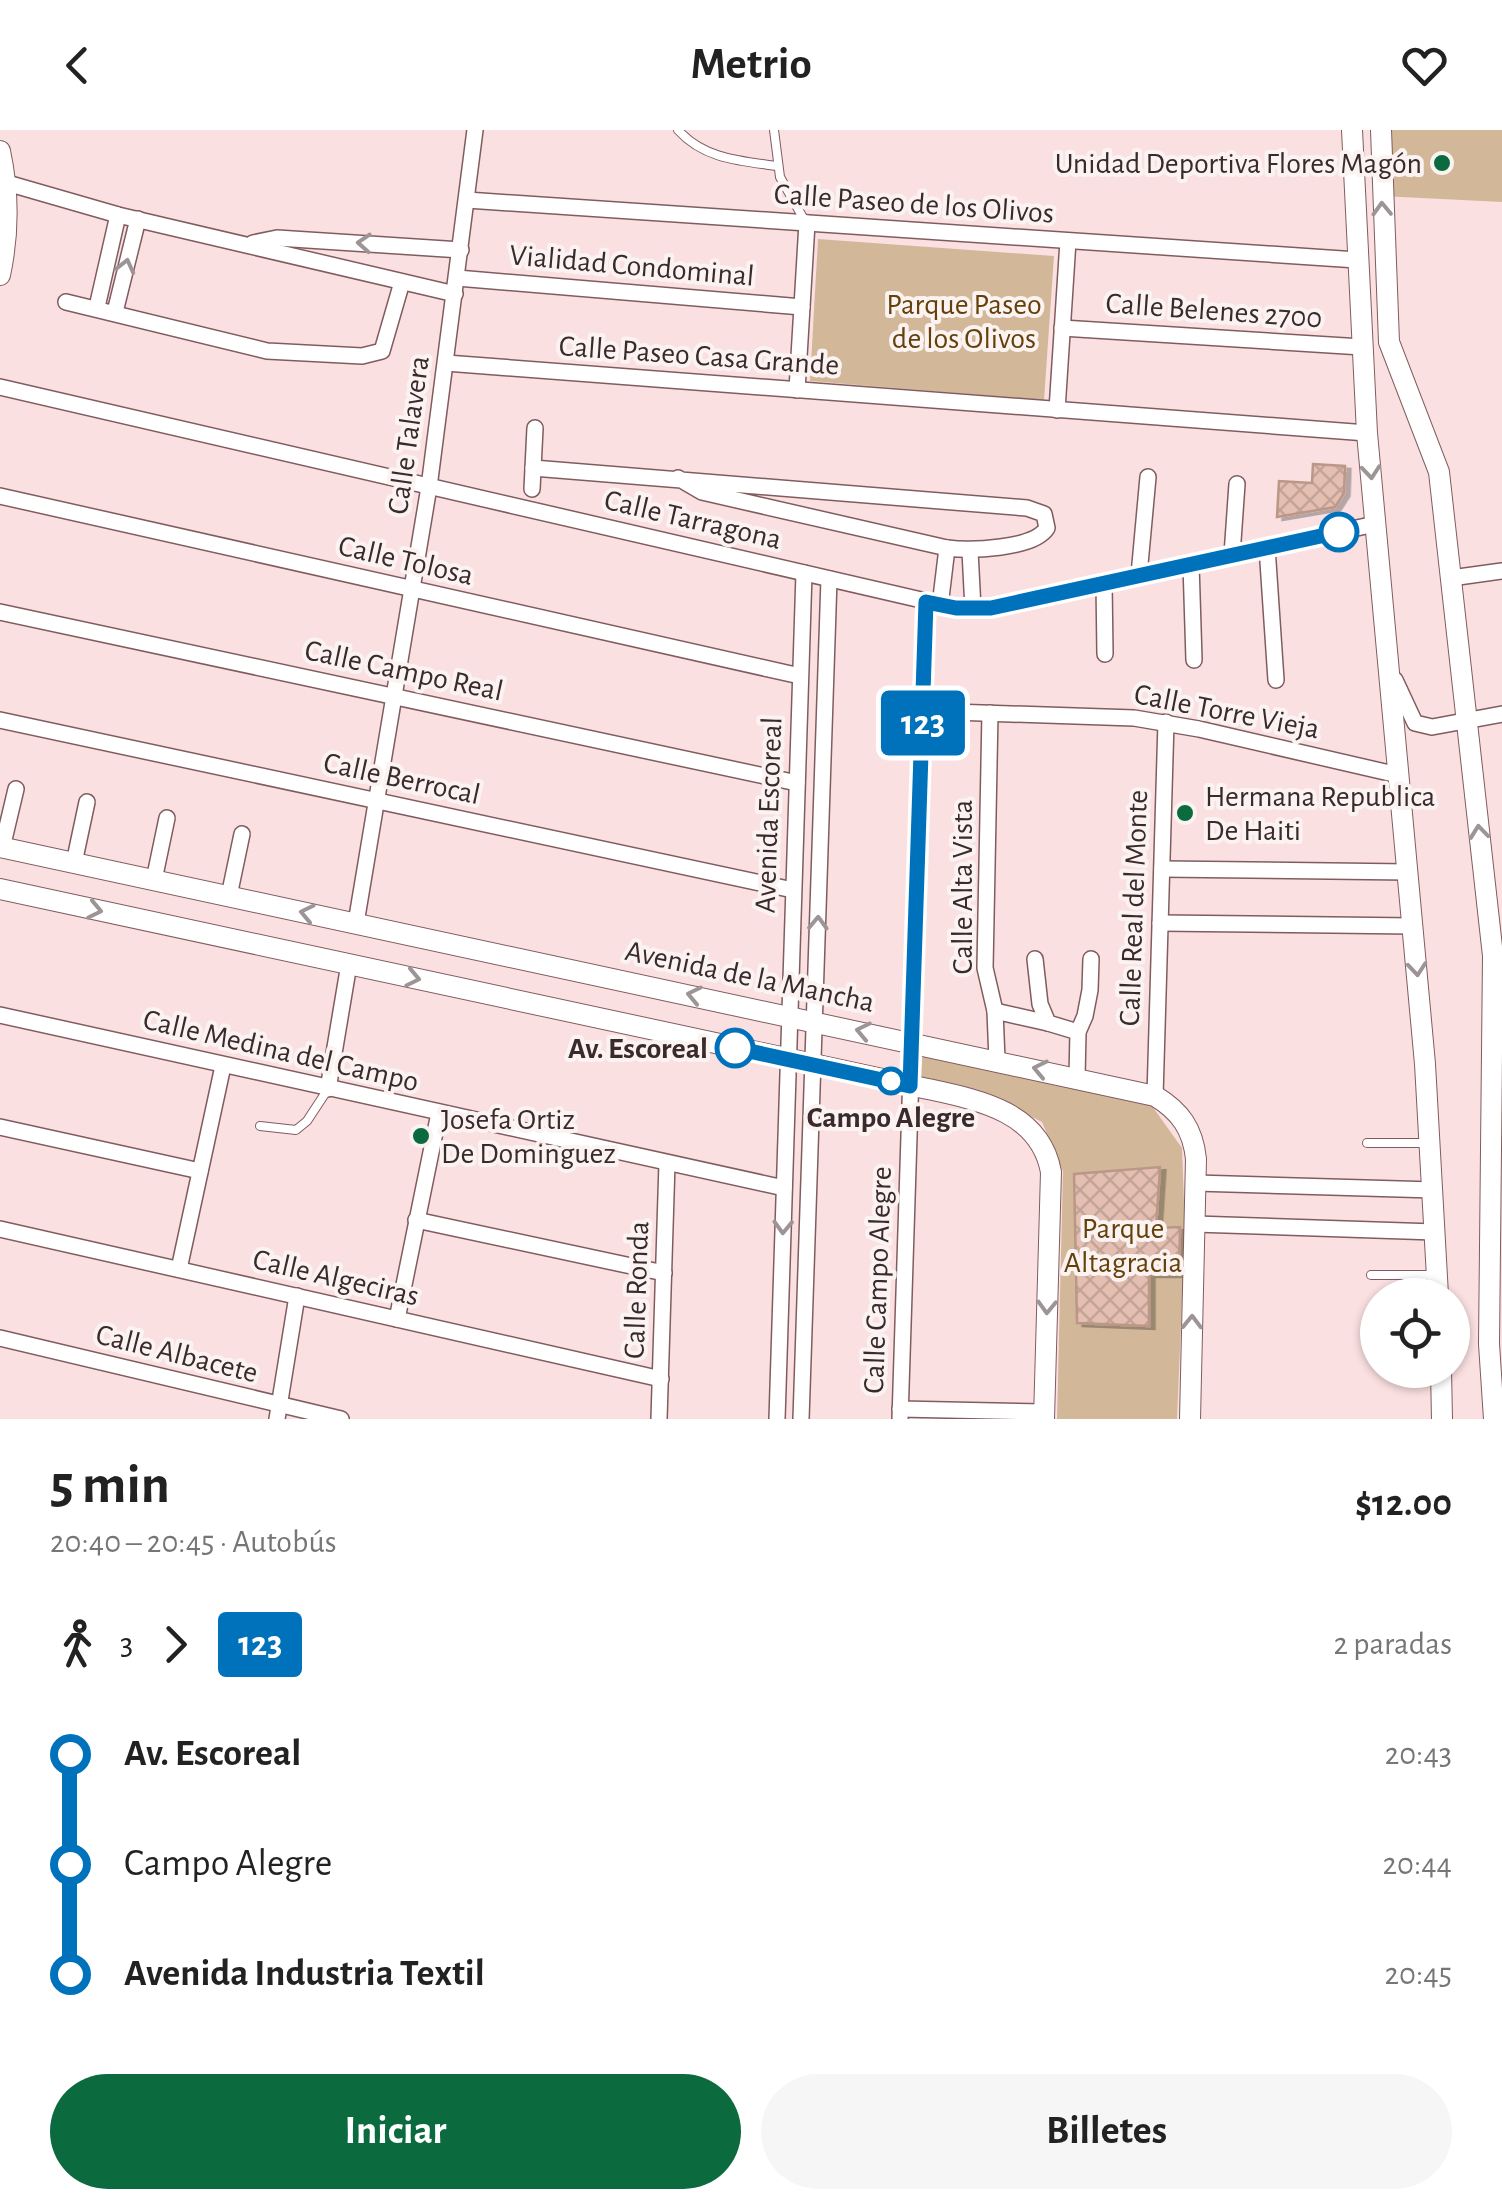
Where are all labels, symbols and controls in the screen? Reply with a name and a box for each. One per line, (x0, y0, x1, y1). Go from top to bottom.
icon: back (50, 38, 105, 93)
icon: heart (1397, 38, 1452, 93)
text: Metrio (690, 42, 812, 87)
place label: Unidad Deportiva Flores Magón (1055, 149, 1422, 179)
marker: Unidad Deportiva Flores Magón (1431, 152, 1453, 174)
street label: Calle Paseo de los Olivos (773, 179, 1055, 229)
one-way arrow (1371, 201, 1392, 217)
one-way arrow (355, 233, 371, 255)
street label: Vialidad Condominal (508, 240, 755, 292)
one-way arrow (115, 258, 136, 275)
street label: Calle Belenes 2700 (1105, 288, 1323, 334)
park label: Parque Paseo de los Olivos (886, 290, 1042, 354)
street label: Calle Paseo Casa Grande (558, 331, 840, 381)
street label: Calle Talavera (383, 354, 435, 516)
one-way arrow (1359, 464, 1381, 480)
street label: Calle Tarragona (601, 485, 784, 555)
unlabelled marker (1320, 513, 1358, 551)
street label: Calle Tolosa (335, 531, 476, 591)
street label: Calle Campo Real (302, 635, 506, 707)
street label: Calle Torre Vieja (1132, 679, 1322, 745)
line badge: 123 (866, 690, 980, 756)
text: 123 (901, 706, 945, 741)
street label: Avenida Escoreal (751, 716, 787, 914)
street label: Calle Berrocal (321, 748, 483, 810)
place label: Hermana Republica De Haiti (1205, 782, 1435, 846)
street label: Calle Real del Monte (1115, 789, 1153, 1027)
street label: Calle Alta Vista (948, 800, 978, 974)
marker: Hermana Republica De Haiti (1174, 802, 1196, 824)
one-way arrow (1469, 824, 1490, 840)
one-way arrow (86, 898, 103, 919)
one-way arrow (299, 904, 316, 925)
one-way arrow (807, 915, 828, 931)
street label: Avenida de la Mancha (622, 936, 877, 1018)
one-way arrow (1406, 962, 1427, 978)
one-way arrow (404, 967, 421, 988)
one-way arrow (686, 986, 703, 1007)
street label: Calle Medina del Campo (140, 1005, 422, 1097)
one-way arrow (855, 1022, 872, 1043)
marker: Av. Escoreal (716, 1029, 754, 1067)
place label: Av. Escoreal (568, 1034, 708, 1064)
one-way arrow (1032, 1060, 1049, 1081)
marker: Campo Alegre (878, 1068, 904, 1094)
place label: Campo Alegre (807, 1103, 975, 1133)
place label: Josefa Ortiz De Dominguez (441, 1105, 616, 1169)
marker: Josefa Ortiz De Dominguez (410, 1125, 432, 1147)
street label: Calle Campo Alegre (859, 1166, 897, 1394)
park label: Parque Altagracia (1064, 1214, 1182, 1278)
one-way arrow (772, 1219, 793, 1235)
street label: Calle Ronda (620, 1221, 654, 1359)
street label: Calle Algeciras (250, 1244, 422, 1312)
map controls (1360, 1278, 1470, 1388)
button: locate (1360, 1278, 1470, 1388)
one-way arrow (1037, 1300, 1058, 1316)
one-way arrow (1182, 1313, 1203, 1329)
street label: Calle Albacete (93, 1319, 261, 1389)
text: 5 min (50, 1458, 170, 1513)
text: $12.00 (1355, 1485, 1452, 1523)
text: 20:40 – 20:45 · Autobús (50, 1526, 337, 1558)
icon: walk (50, 1617, 105, 1672)
icon: forward (148, 1617, 203, 1672)
text: 123 (238, 1627, 282, 1662)
text: 3 (120, 1628, 133, 1660)
text: 2 paradas (1333, 1628, 1452, 1660)
text: Av. Escoreal (124, 1735, 301, 1773)
text: 20:43 (1385, 1738, 1452, 1770)
text: Campo Alegre (124, 1845, 332, 1883)
text: 20:44 (1382, 1848, 1452, 1880)
text: Avenida Industria Textil (124, 1955, 485, 1993)
text: 20:45 (1384, 1958, 1452, 1990)
button: Iniciar (50, 2074, 741, 2189)
button: Billetes (761, 2074, 1452, 2189)

